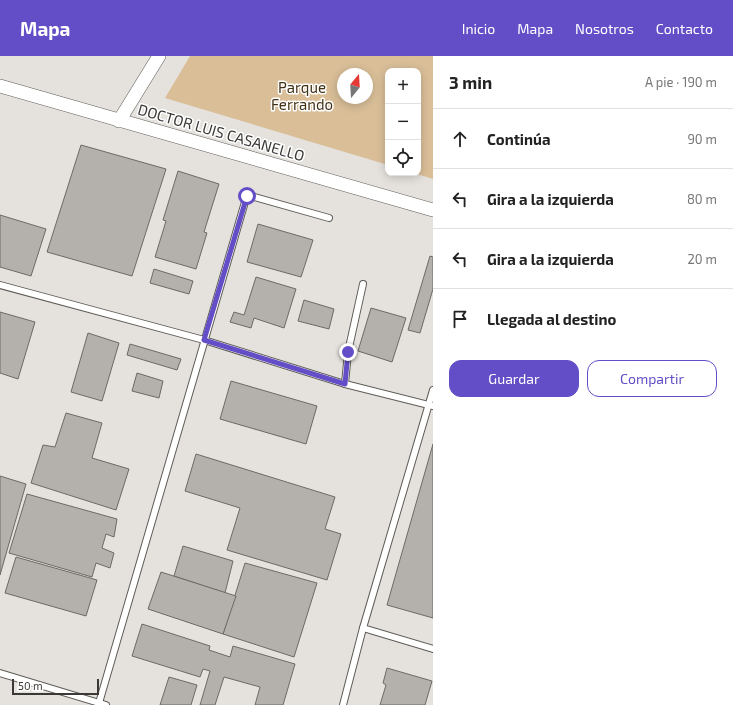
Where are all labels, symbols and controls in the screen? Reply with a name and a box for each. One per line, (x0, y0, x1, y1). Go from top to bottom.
text: Mapa (20, 17, 70, 40)
text: Inicio (462, 20, 495, 37)
text: Mapa (517, 20, 553, 37)
text: Nosotros (575, 20, 634, 37)
text: Contacto (656, 20, 713, 37)
north arrow (337, 68, 373, 104)
map controls (385, 68, 421, 176)
button: + (385, 68, 421, 104)
text: 3 min (449, 72, 492, 92)
text: A pie · 190 m (645, 74, 717, 90)
park label: Parque Ferrando (271, 78, 333, 113)
street label: DOCTOR LUIS CASANELLO (136, 100, 307, 164)
button: − (385, 104, 421, 140)
icon: ahead (449, 128, 471, 150)
text: Continúa (487, 130, 550, 148)
text: 90 m (687, 131, 717, 147)
button: locate (385, 140, 421, 176)
route start (238, 187, 256, 205)
icon: left (449, 188, 471, 210)
text: Gira a la izquierda (487, 190, 614, 208)
text: 80 m (687, 191, 717, 207)
icon: left (449, 248, 471, 270)
text: Gira a la izquierda (487, 250, 614, 268)
text: 20 m (688, 251, 717, 267)
icon: arrive (449, 308, 471, 330)
text: Llegada al destino (487, 310, 616, 328)
route end (339, 343, 357, 361)
button: Guardar (449, 360, 579, 397)
button: Compartir (587, 360, 717, 397)
scale bar (12, 677, 99, 696)
text: 50 m (18, 679, 43, 692)

